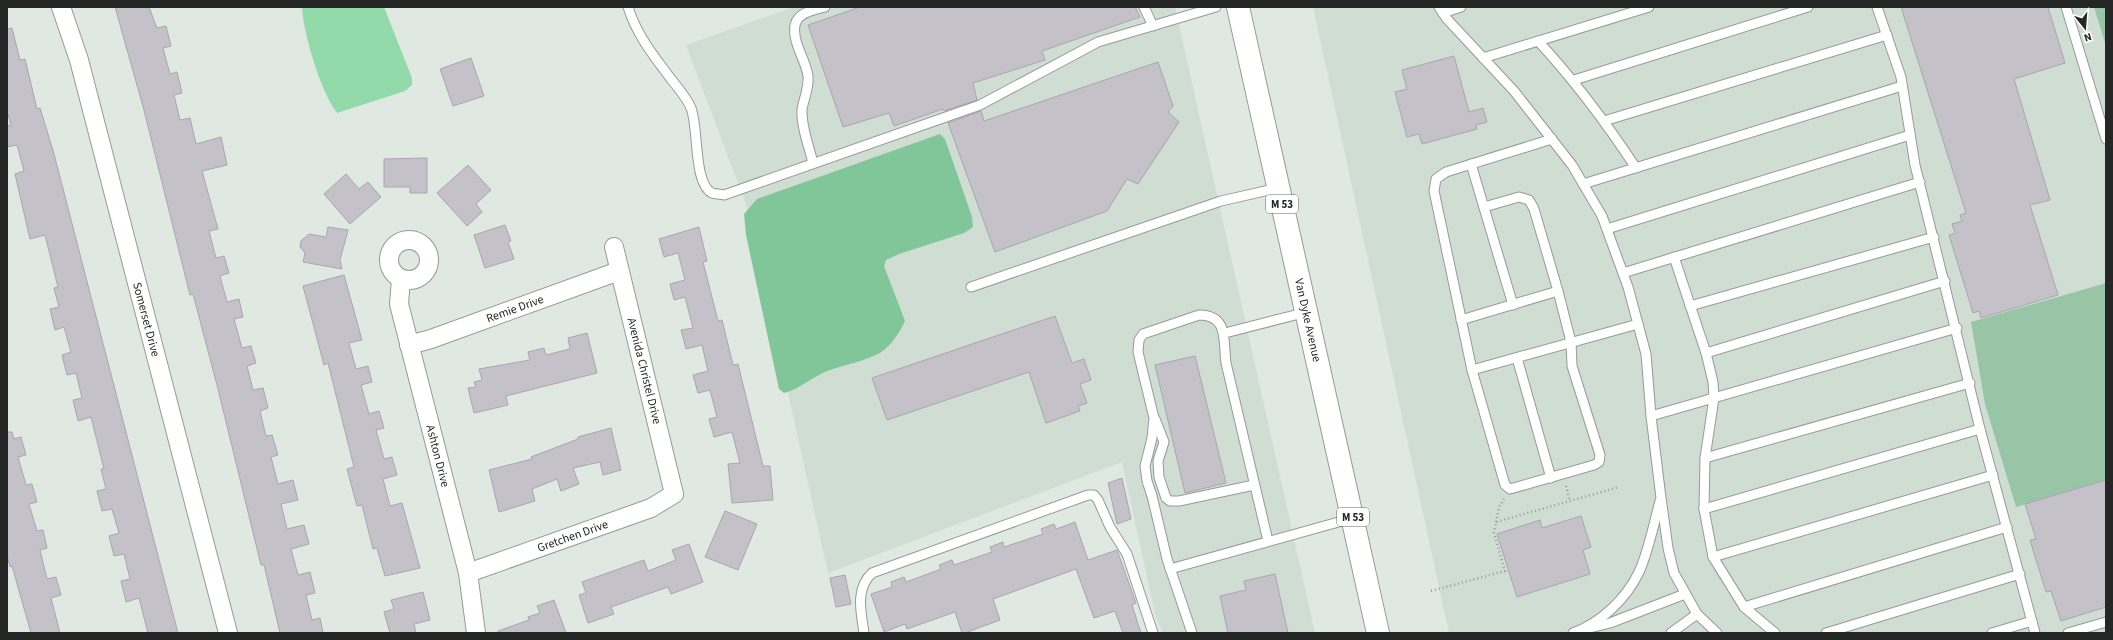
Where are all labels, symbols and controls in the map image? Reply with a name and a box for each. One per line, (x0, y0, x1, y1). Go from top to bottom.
north arrow (2065, 8, 2105, 48)
text: N (2082, 29, 2093, 45)
road number: M 53 (1266, 195, 1298, 213)
street label: Van Dyke Avenue (1290, 277, 1326, 364)
street label: Somerset Drive (129, 280, 164, 359)
street label: Remie Drive (484, 290, 546, 327)
street label: Avenida Christel Drive (623, 316, 665, 426)
street label: Ashton Drive (422, 423, 454, 489)
road number: M 53 (1337, 508, 1369, 526)
street label: Gretchen Drive (535, 515, 610, 556)

